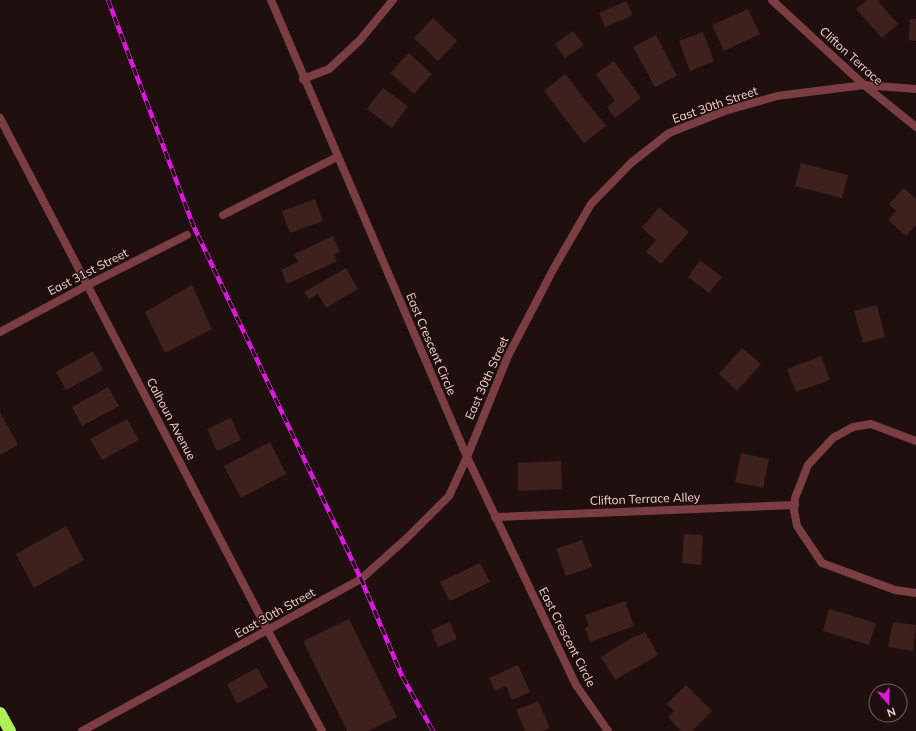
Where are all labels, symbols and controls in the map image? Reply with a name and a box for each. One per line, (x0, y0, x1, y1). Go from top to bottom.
street label: Clifton Terrace (817, 23, 886, 88)
street label: East 30th Street (670, 83, 760, 126)
street label: East 31st Street (45, 245, 130, 298)
street label: East Crescent Circle (403, 290, 460, 397)
street label: East 30th Street (462, 334, 512, 422)
street label: Calhoun Avenue (143, 375, 199, 462)
street label: Clifton Terrace Alley (590, 489, 701, 508)
street label: East 30th Street (232, 584, 317, 641)
street label: East Crescent Circle (536, 584, 599, 689)
north arrow (868, 683, 908, 723)
text: N (885, 704, 897, 720)

